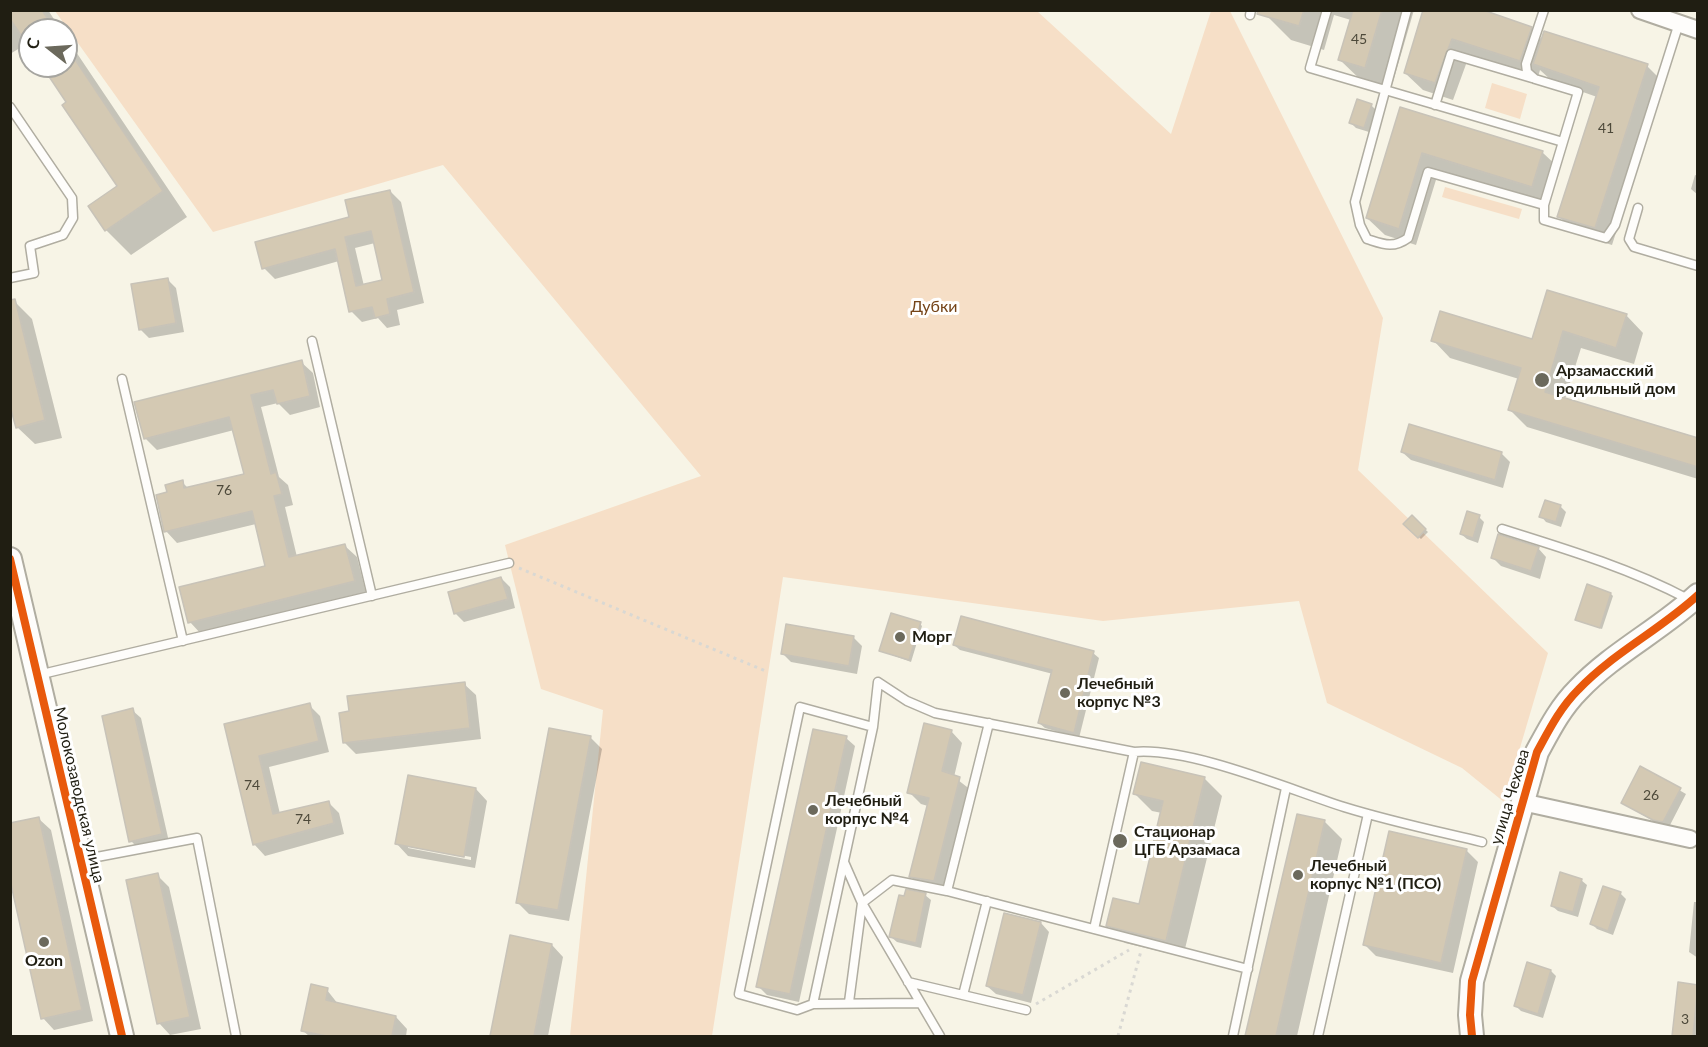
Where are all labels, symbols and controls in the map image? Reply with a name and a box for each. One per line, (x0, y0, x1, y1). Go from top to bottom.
north arrow (18, 18, 78, 78)
house number: 45 (1351, 31, 1367, 47)
text: С (22, 35, 43, 51)
house number: 41 (1598, 120, 1614, 136)
park label: Дубки (911, 297, 957, 317)
place label: Арзамасский родильный дом (1556, 361, 1676, 399)
marker: Арзамасский родильный дом (1533, 371, 1551, 389)
house number: 76 (216, 482, 232, 498)
place label: Морг (912, 627, 952, 647)
marker: Морг (893, 630, 907, 644)
place label: Лечебный корпус №3 (1077, 674, 1161, 712)
marker: Лечебный корпус №3 (1058, 686, 1072, 700)
street label: Молокозаводская улица (49, 705, 109, 885)
street label: улица Чехова (1486, 747, 1534, 847)
house number: 74 (244, 777, 260, 793)
house number: 26 (1643, 787, 1659, 803)
place label: Лечебный корпус №4 (825, 791, 909, 829)
marker: Лечебный корпус №4 (806, 803, 820, 817)
house number: 74 (295, 811, 311, 827)
place label: Стационар ЦГБ Арзамаса (1134, 822, 1240, 860)
marker: Стационар ЦГБ Арзамаса (1111, 832, 1129, 850)
place label: Лечебный корпус №1 (ПСО) (1310, 856, 1441, 894)
marker: Лечебный корпус №1 (ПСО) (1291, 868, 1305, 882)
marker: Ozon (37, 935, 51, 949)
place label: Ozon (25, 951, 63, 971)
house number: 3 (1681, 1011, 1689, 1027)

